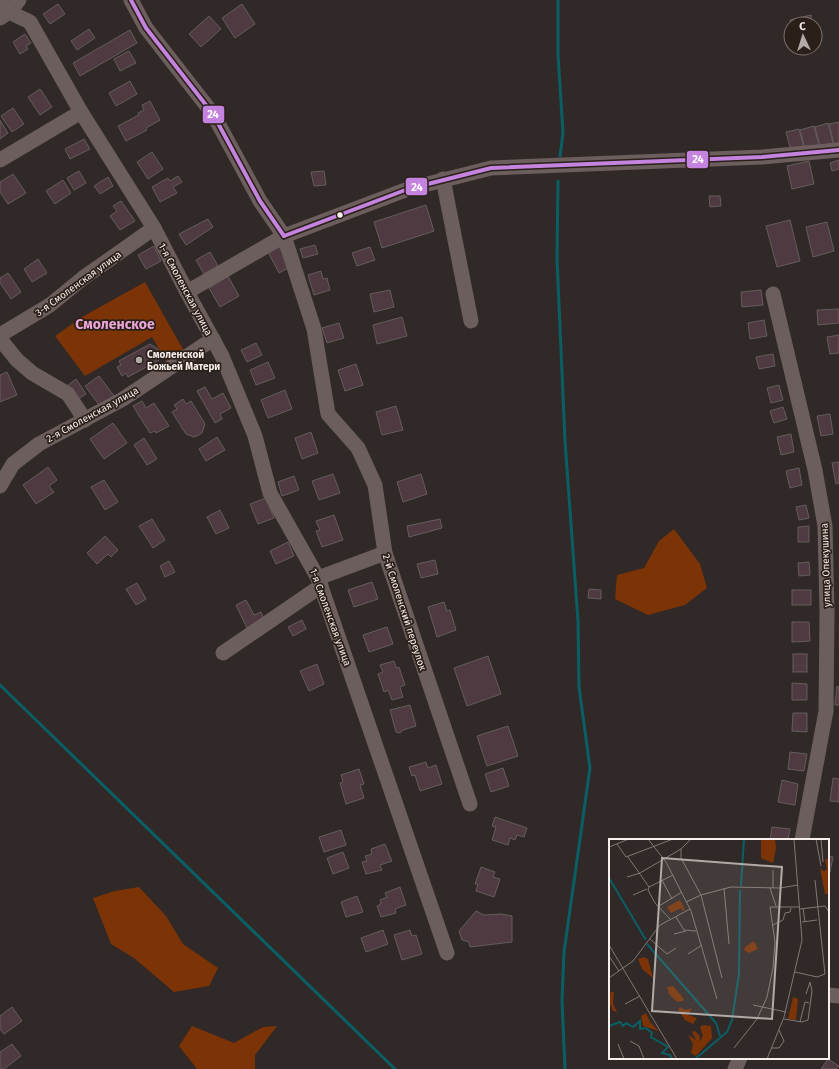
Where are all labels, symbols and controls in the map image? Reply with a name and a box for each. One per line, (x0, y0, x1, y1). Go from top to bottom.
north arrow (783, 16, 823, 56)
text: С (799, 20, 807, 33)
line badge: 24 (202, 105, 225, 124)
text: 24 (207, 108, 219, 121)
line badge: 24 (686, 150, 709, 169)
text: 24 (692, 153, 704, 166)
line badge: 24 (405, 177, 428, 196)
text: 24 (411, 181, 423, 194)
unlabelled marker (335, 210, 345, 220)
street label: 1-я Смоленская улица (156, 241, 215, 338)
street label: 3-я Смоленская улица (33, 249, 124, 319)
district label: Смоленское (75, 316, 155, 333)
place label: Смоленской Божьей Матери (147, 349, 220, 373)
marker: Смоленской Божьей Матери (134, 355, 144, 365)
street label: 2-я Смоленская улица (44, 385, 141, 445)
street label: улица Опекушина (819, 523, 833, 607)
street label: 2-й Смоленский переулок (380, 553, 429, 673)
street label: 1-я Смоленская улица (307, 567, 353, 668)
inset map (609, 839, 829, 1059)

